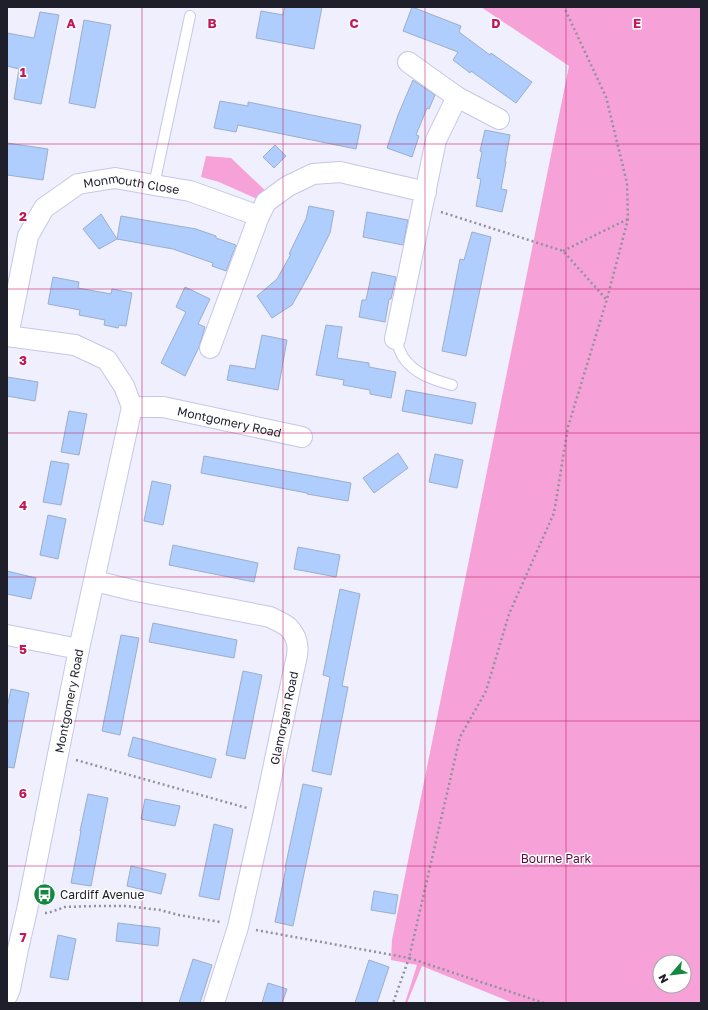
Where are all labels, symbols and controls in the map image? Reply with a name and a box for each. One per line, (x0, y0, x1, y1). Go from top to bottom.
text: A (66, 15, 76, 31)
text: B (207, 15, 217, 31)
text: C (349, 15, 359, 31)
text: D (491, 15, 501, 31)
text: E (633, 15, 641, 31)
text: 1 (20, 64, 27, 80)
street label: Monmouth Close (82, 170, 181, 197)
text: 2 (19, 208, 27, 224)
text: 3 (19, 352, 27, 368)
street label: Montgomery Road (176, 403, 283, 440)
text: 4 (19, 497, 27, 513)
text: 5 (19, 641, 27, 657)
street label: Montgomery Road (52, 648, 86, 754)
street label: Glamorgan Road (267, 670, 301, 766)
text: 6 (19, 785, 27, 801)
park label: Bourne Park (521, 851, 591, 866)
bus stop icon: Cardiff Avenue (31, 881, 57, 907)
place label: Cardiff Avenue (60, 887, 144, 902)
text: 7 (19, 929, 27, 945)
north arrow (652, 954, 692, 994)
text: N (655, 972, 670, 986)

